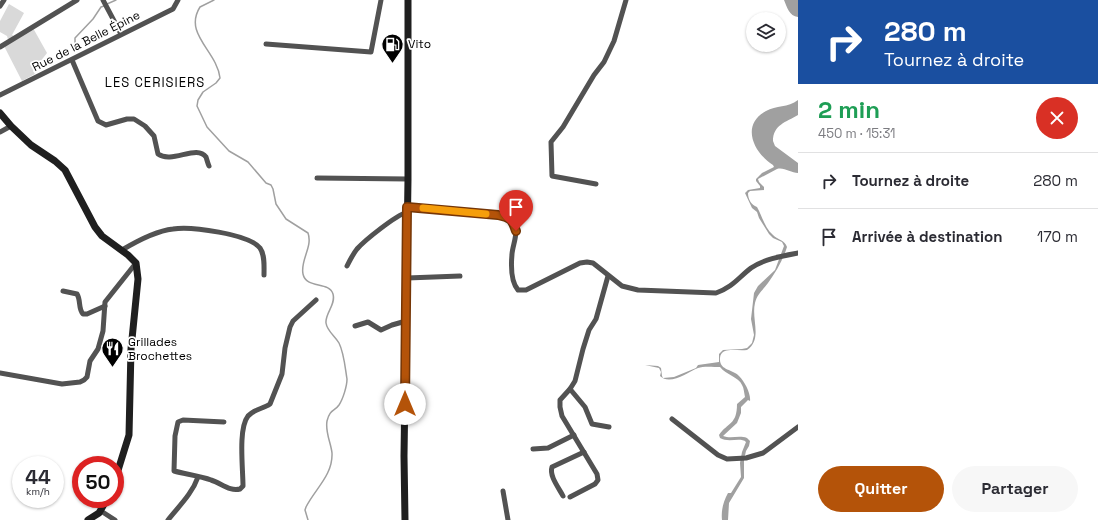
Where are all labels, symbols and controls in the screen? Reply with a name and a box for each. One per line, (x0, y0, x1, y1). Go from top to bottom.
street label: Rue de la Belle Épine (29, 7, 143, 75)
map controls (746, 12, 786, 52)
button: layers (746, 12, 786, 52)
text: 280 m (884, 13, 967, 49)
icon: right (818, 16, 870, 68)
fuel station icon: Vito (380, 31, 406, 64)
place label: Vito (408, 36, 431, 52)
text: Tournez à droite (884, 48, 1024, 71)
district label: LES CERISIERS (105, 74, 205, 91)
text: 2 min (818, 94, 880, 125)
button: close (1036, 97, 1078, 139)
text: 450 m · 15:31 (818, 125, 896, 142)
icon: right (818, 170, 840, 192)
text: Tournez à droite (852, 171, 969, 190)
text: 280 m (1033, 171, 1078, 190)
pin (499, 190, 533, 231)
icon: arrive (505, 196, 527, 218)
icon: arrive (818, 226, 840, 248)
text: Arrivée à destination (852, 227, 1002, 246)
text: 170 m (1037, 227, 1078, 246)
place label: Grillades Brochettes (128, 334, 192, 364)
restaurant icon: Grillades Brochettes (99, 336, 125, 369)
position arrow (384, 383, 426, 425)
speed limit sign: 50 (72, 456, 124, 508)
text: 44 (25, 464, 51, 490)
button: Quitter (818, 466, 944, 512)
button: Partager (952, 466, 1078, 512)
text: km/h (26, 485, 50, 498)

